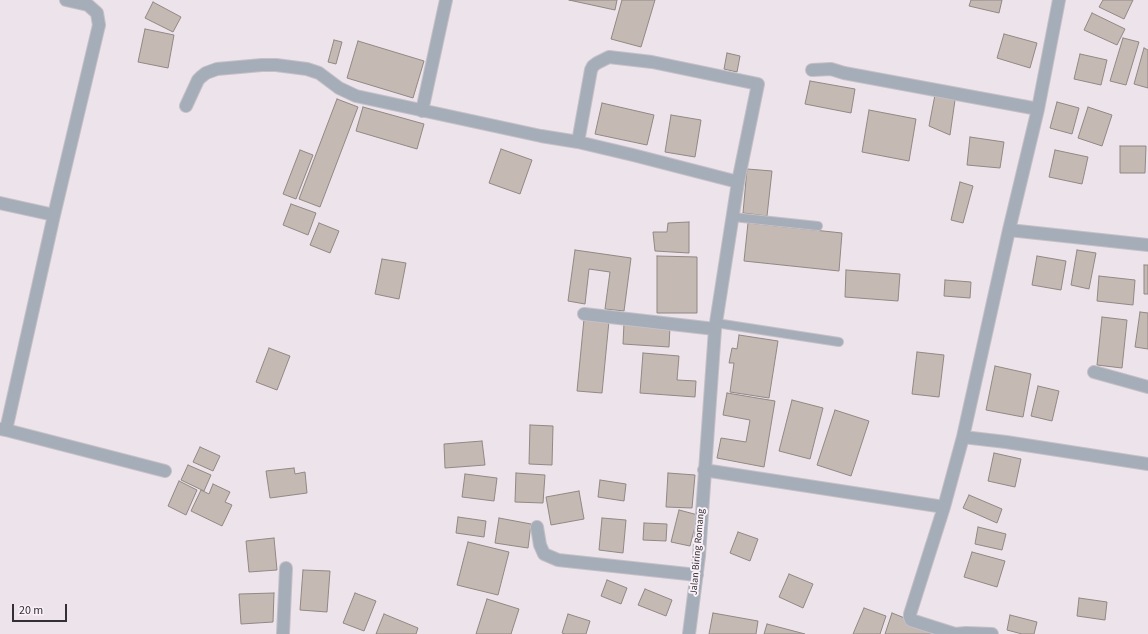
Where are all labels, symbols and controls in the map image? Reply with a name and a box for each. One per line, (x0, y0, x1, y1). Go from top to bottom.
street label: Jalan Biring Romang (688, 508, 708, 596)
scale bar (14, 596, 69, 622)
text: 20 m (19, 602, 43, 619)

